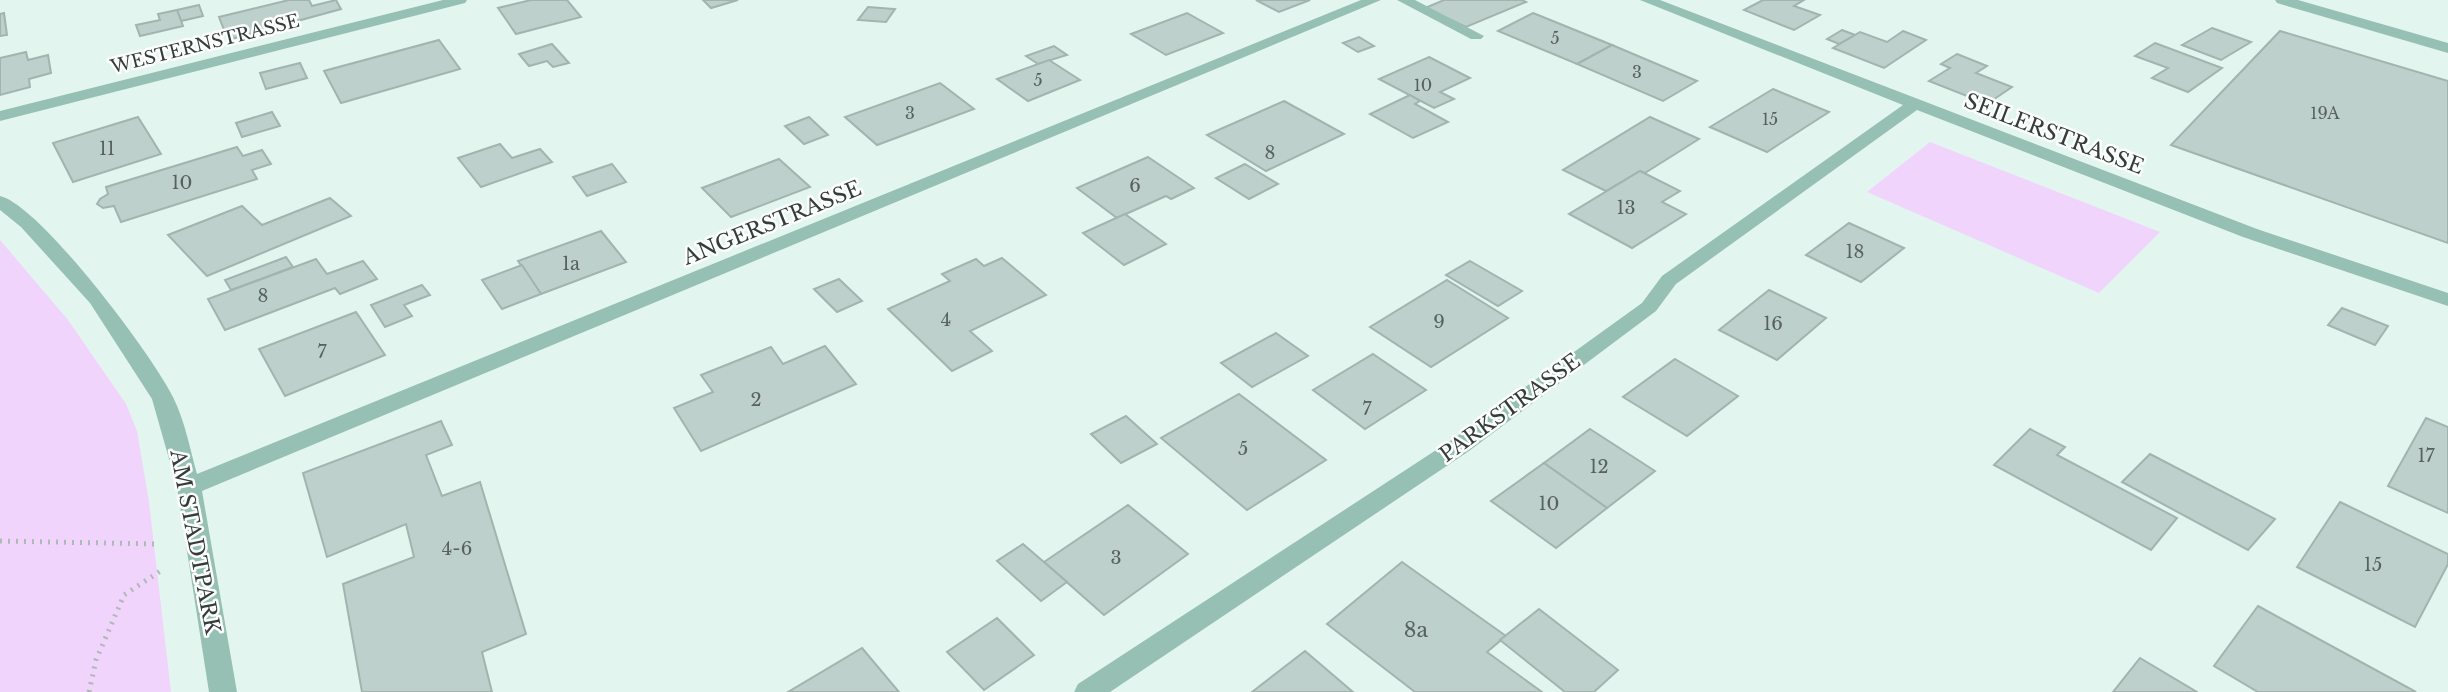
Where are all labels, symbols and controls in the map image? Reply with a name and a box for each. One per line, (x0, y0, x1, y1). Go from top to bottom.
street label: WESTERNSTRASSE (107, 10, 302, 78)
house number: 5 (1550, 28, 1560, 48)
house number: 3 (1632, 62, 1642, 82)
house number: 5 (1033, 70, 1043, 90)
house number: 10 (1414, 75, 1432, 95)
street label: SEILERSTRASSE (1961, 88, 2147, 180)
house number: 3 (905, 103, 915, 123)
house number: 19A (2310, 103, 2340, 123)
house number: 15 (1762, 109, 1778, 129)
house number: 11 (99, 138, 115, 160)
house number: 8 (1265, 142, 1275, 164)
house number: 10 (172, 172, 192, 194)
street label: ANGERSTRASSE (678, 175, 865, 271)
house number: 6 (1129, 175, 1141, 197)
house number: 13 (1616, 197, 1636, 219)
house number: 18 (1846, 241, 1864, 263)
house number: 1a (562, 253, 580, 275)
house number: 8 (258, 285, 268, 307)
house number: 4 (941, 309, 951, 331)
house number: 9 (1433, 311, 1445, 333)
house number: 16 (1763, 313, 1783, 335)
house number: 7 (317, 341, 327, 363)
street label: PARKSTRASSE (1435, 348, 1585, 468)
house number: 2 (750, 389, 762, 411)
house number: 7 (1362, 398, 1372, 420)
house number: 5 (1238, 438, 1248, 460)
house number: 17 (2417, 445, 2435, 467)
street label: AM STADTPARK (164, 446, 226, 637)
house number: 12 (1589, 456, 1609, 478)
house number: 10 (1539, 493, 1559, 515)
house number: 4-6 (442, 538, 472, 560)
house number: 3 (1110, 547, 1122, 569)
house number: 15 (2364, 554, 2382, 576)
house number: 8a (1404, 617, 1429, 643)

